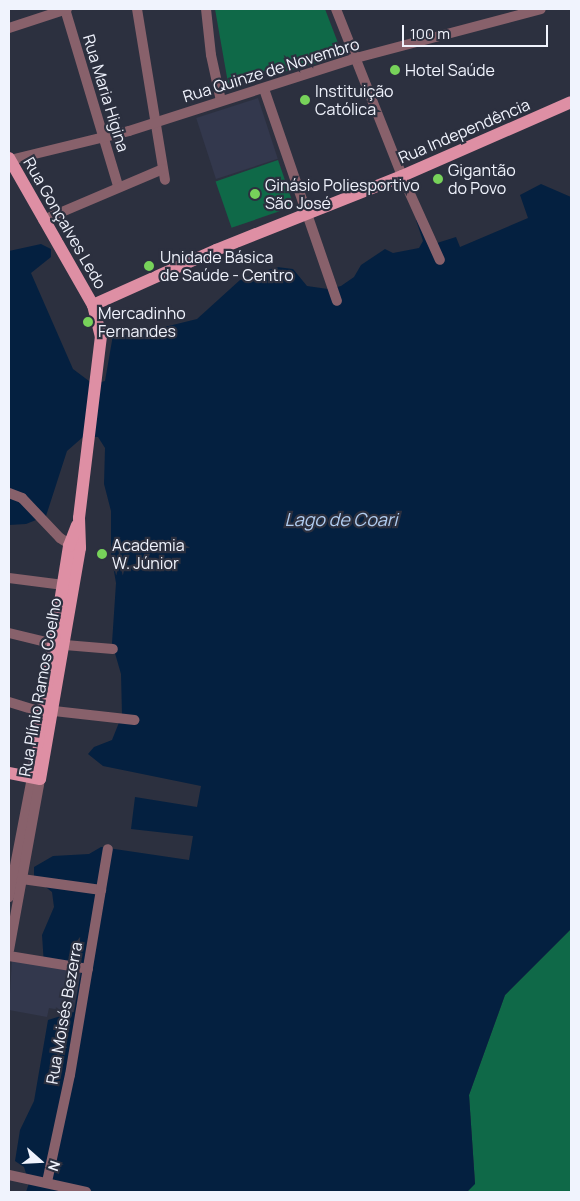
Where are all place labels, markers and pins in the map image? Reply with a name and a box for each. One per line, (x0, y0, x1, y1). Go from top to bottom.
place label: Hotel Saúde (405, 60, 495, 80)
marker: Hotel Saúde (389, 64, 401, 76)
place label: Instituição Católica (315, 81, 394, 119)
marker: Instituição Católica (299, 94, 311, 106)
place label: Gigantão do Povo (448, 160, 516, 198)
marker: Gigantão do Povo (432, 173, 444, 185)
place label: Ginásio Poliesportivo São José (265, 175, 420, 213)
marker: Ginásio Poliesportivo São José (249, 188, 261, 200)
place label: Unidade Básica de Saúde - Centro (160, 247, 294, 285)
marker: Unidade Básica de Saúde - Centro (142, 259, 156, 273)
place label: Mercadinho Fernandes (98, 303, 186, 341)
marker: Mercadinho Fernandes (82, 316, 94, 328)
place label: Academia W. Júnior (112, 535, 185, 573)
marker: Academia W. Júnior (96, 548, 108, 560)

